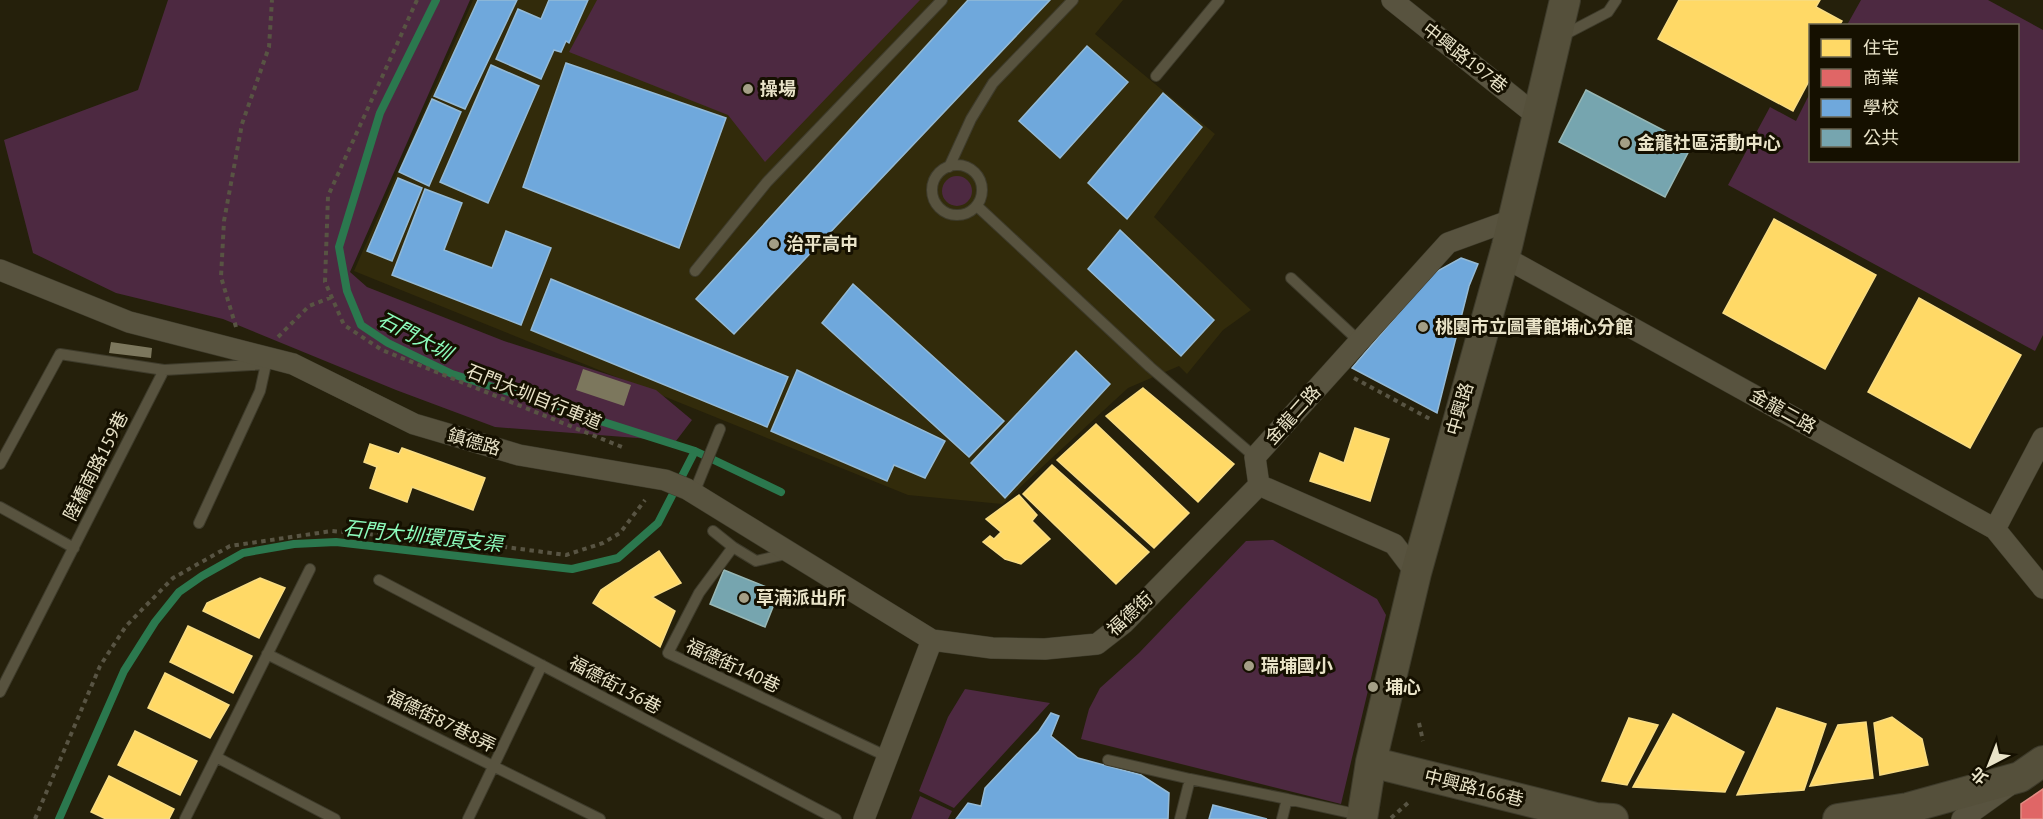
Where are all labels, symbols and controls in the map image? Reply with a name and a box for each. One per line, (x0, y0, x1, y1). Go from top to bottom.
street label: 中興路197巷 (1418, 17, 1512, 98)
legend (1809, 24, 2019, 162)
text: 住宅 (1863, 36, 1899, 59)
text: 商業 (1863, 66, 1899, 89)
place label: 操場 (760, 77, 796, 100)
marker: 操場 (741, 82, 755, 96)
text: 學校 (1863, 96, 1899, 119)
text: 公共 (1863, 126, 1899, 149)
place label: 金龍社區活動中心 (1637, 131, 1781, 154)
marker: 金龍社區活動中心 (1618, 136, 1632, 150)
place label: 治平高中 (786, 232, 858, 255)
marker: 治平高中 (767, 237, 781, 251)
water label: 石門大圳 (374, 306, 459, 368)
place label: 桃園市立圖書館埔心分館 (1435, 315, 1633, 338)
marker: 桃園市立圖書館埔心分館 (1416, 320, 1430, 334)
street label: 石門大圳自行車道 (463, 359, 605, 434)
street label: 金龍二路 (1260, 380, 1325, 449)
street label: 中興路 (1441, 380, 1478, 438)
street label: 金龍二路 (1746, 383, 1820, 438)
street label: 陸橋南路159巷 (58, 407, 133, 524)
street label: 鎮德路 (445, 423, 503, 460)
water label: 石門大圳環頂支渠 (342, 515, 507, 558)
place label: 草湳派出所 (756, 586, 846, 609)
street label: 福德街 (1102, 587, 1157, 640)
marker: 草湳派出所 (737, 591, 751, 605)
street label: 福德街140巷 (682, 634, 784, 697)
street label: 福德街136巷 (565, 651, 665, 719)
place label: 瑞埔國小 (1261, 654, 1333, 677)
marker: 瑞埔國小 (1242, 659, 1256, 673)
place label: 埔心 (1385, 675, 1421, 698)
marker: 埔心 (1366, 680, 1380, 694)
street label: 福德街87巷8弄 (383, 684, 500, 757)
north arrow (1959, 735, 2019, 795)
text: 北 (1966, 763, 1992, 789)
street label: 中興路166巷 (1422, 764, 1526, 811)

